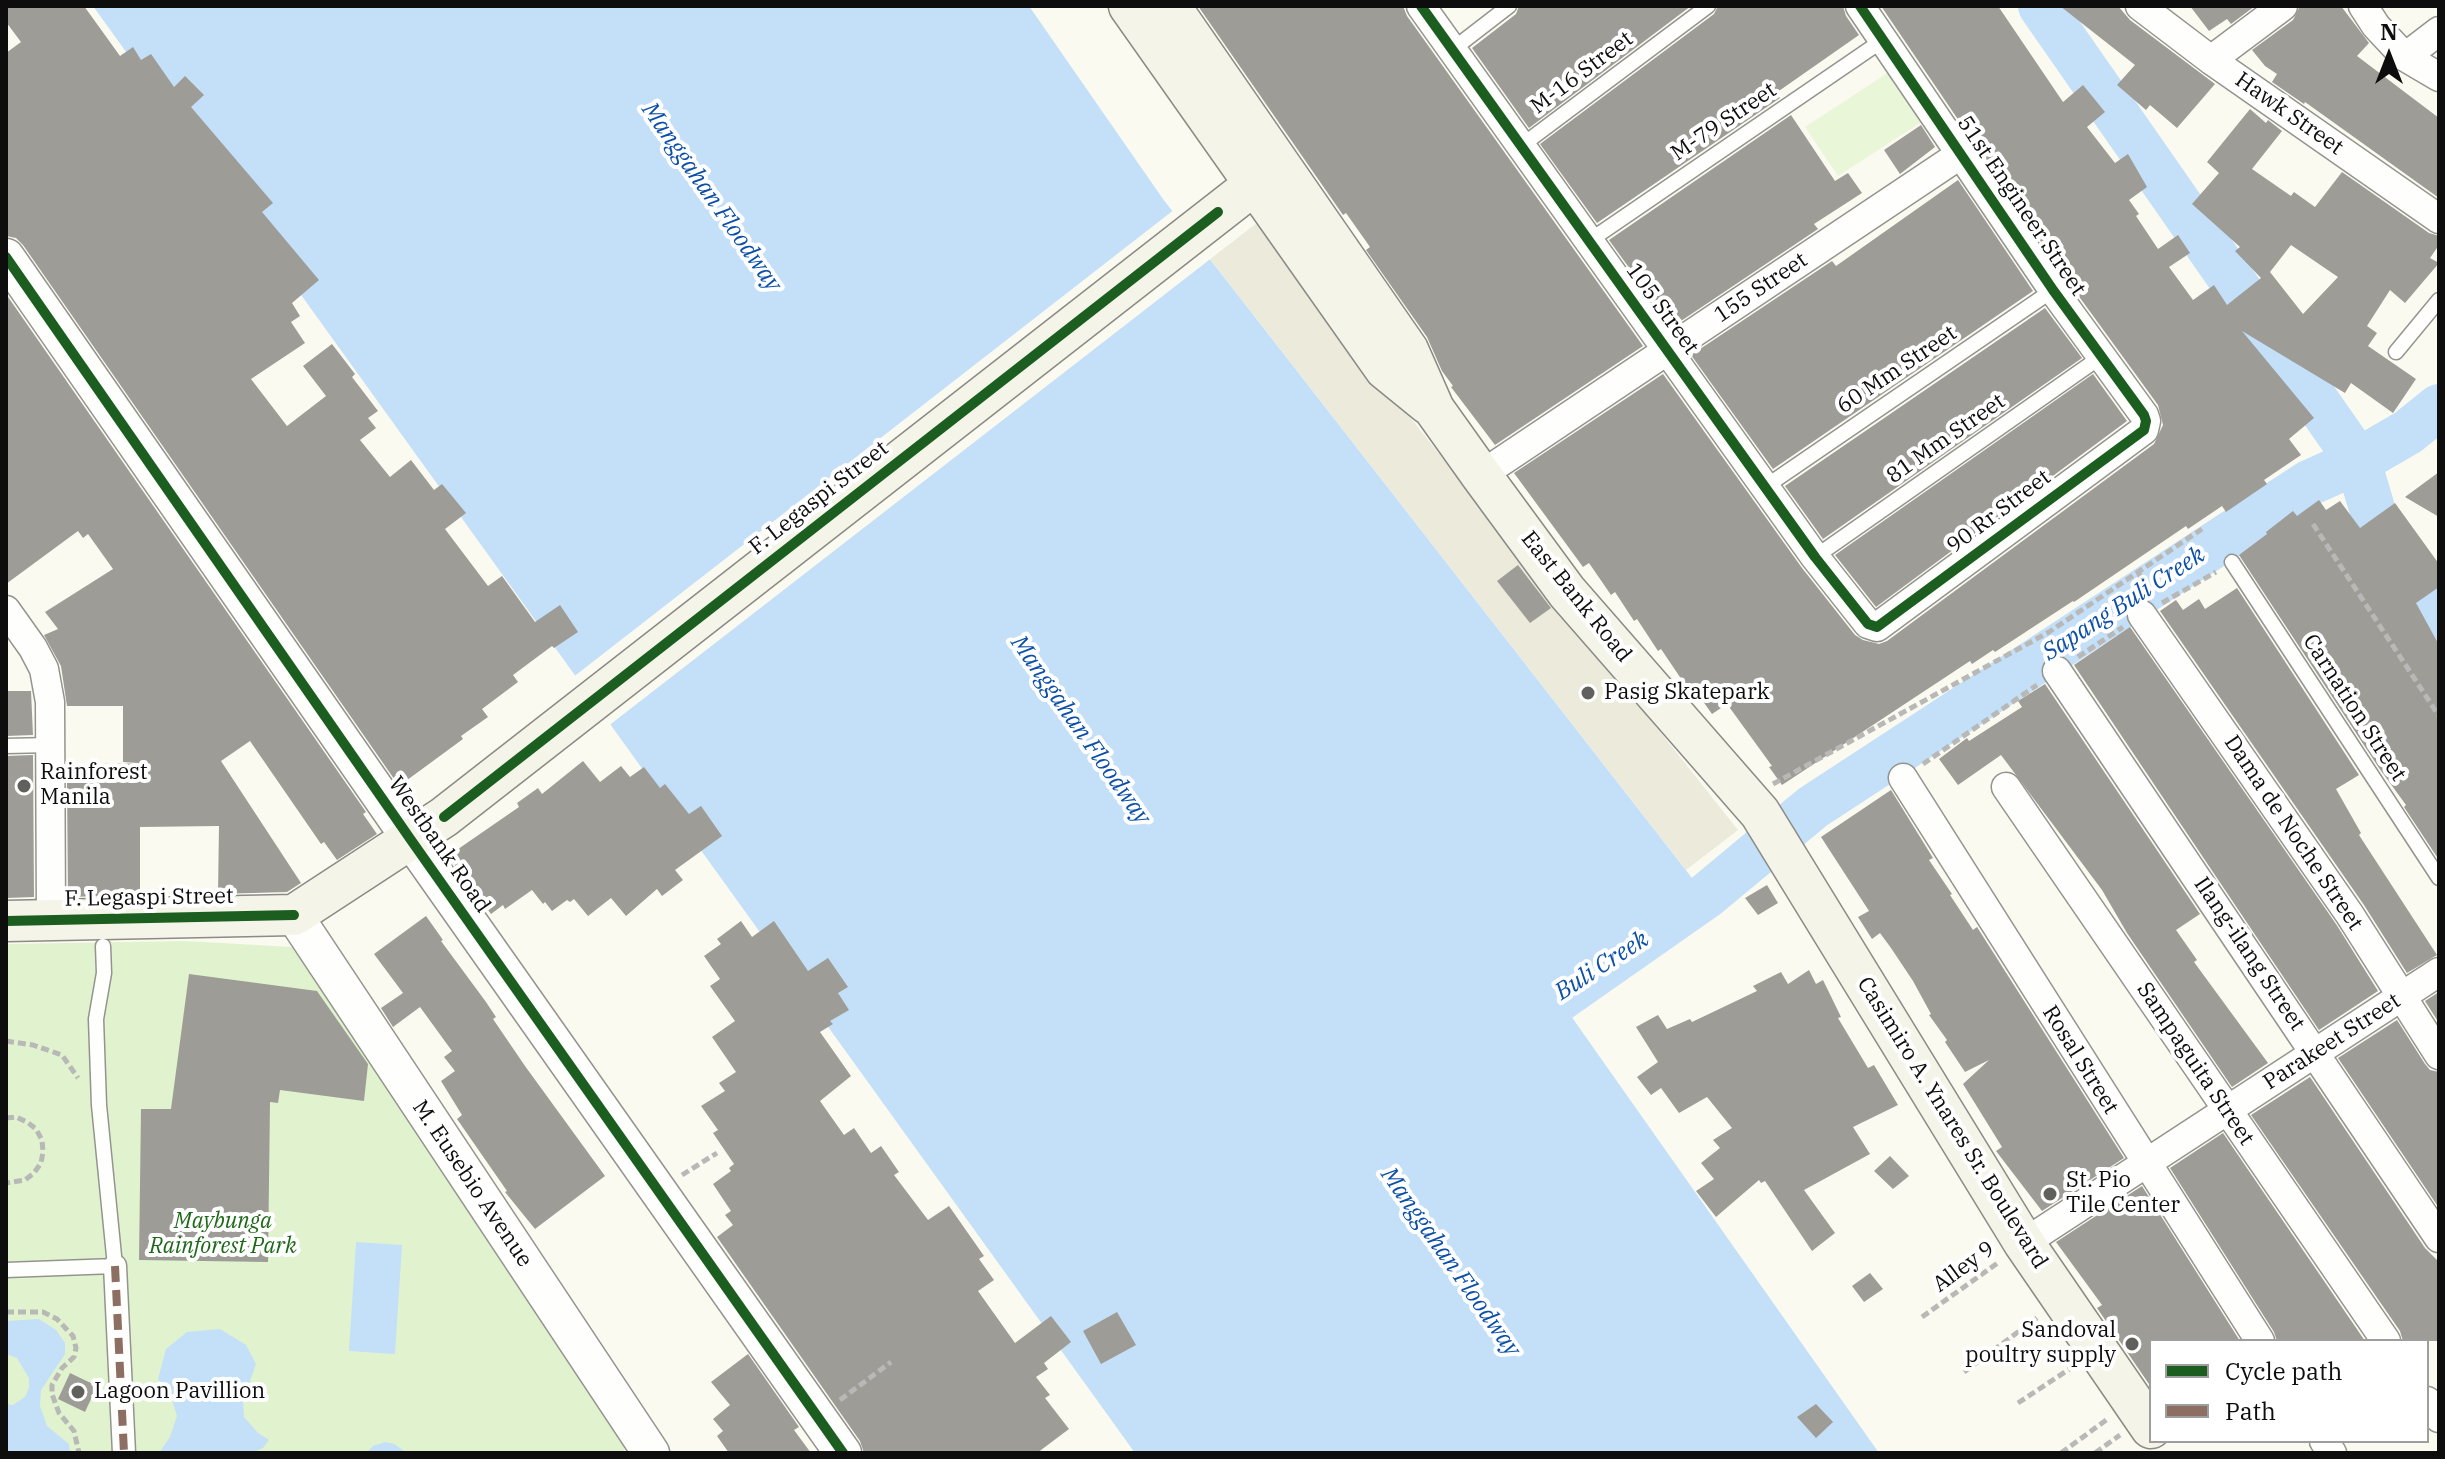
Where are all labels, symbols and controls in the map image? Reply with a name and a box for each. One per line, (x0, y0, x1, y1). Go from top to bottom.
north arrow (2349, 16, 2429, 96)
text: N (2380, 17, 2398, 46)
street label: M-16 Street (1526, 26, 1638, 120)
street label: Hawk Street (2230, 67, 2348, 161)
street label: M-79 Street (1666, 77, 1782, 167)
water label: Manggahan Floodway (635, 97, 787, 297)
street label: 51st Engineer Street (1951, 111, 2091, 301)
street label: 155 Street (1709, 247, 1813, 329)
street label: 105 Street (1620, 258, 1704, 360)
street label: 60 Mm Street (1832, 320, 1962, 420)
street label: 81 Mm Street (1882, 388, 2010, 490)
street label: F. Legaspi Street (744, 435, 894, 561)
street label: 90 Rr Street (1942, 464, 2056, 560)
street label: East Bank Road (1515, 526, 1637, 668)
water label: Sapang Buli Creek (2037, 541, 2211, 667)
water label: Manggahan Floodway (1004, 630, 1156, 830)
street label: Carnation Street (2297, 630, 2411, 786)
place label: Pasig Skatepark (1604, 680, 1770, 706)
marker: Pasig Skatepark (1579, 684, 1597, 702)
street label: Dama de Noche Street (2218, 731, 2368, 935)
place label: Rainforest Manila (40, 760, 147, 812)
street label: Westbank Road (382, 772, 496, 918)
marker: Rainforest Manila (15, 777, 33, 795)
street label: Ilang-ilang Street (2188, 872, 2310, 1036)
street label: F. Legaspi Street (64, 883, 234, 913)
water label: Buli Creek (1550, 925, 1654, 1007)
street label: Casimiro A. Ynares Sr. Boulevard (1851, 972, 2053, 1274)
street label: Sampaguita Street (2131, 978, 2259, 1150)
street label: Parakeet Street (2259, 988, 2405, 1096)
street label: Rosal Street (2036, 1001, 2124, 1119)
street label: M. Eusebio Avenue (406, 1096, 538, 1272)
water label: Manggahan Floodway (1374, 1162, 1526, 1362)
place label: St. Pio Tile Center (2066, 1168, 2180, 1220)
marker: St. Pio Tile Center (2041, 1185, 2059, 1203)
park label: Maybunga Rainforest Park (149, 1209, 297, 1260)
street label: Alley 9 (1928, 1236, 2000, 1298)
place label: Sandoval poultry supply (1965, 1318, 2116, 1370)
marker: Sandoval poultry supply (2123, 1335, 2141, 1353)
legend (2149, 1339, 2429, 1443)
text: Cycle path (2225, 1355, 2342, 1387)
place label: Lagoon Pavillion (94, 1379, 265, 1405)
marker: Lagoon Pavillion (69, 1383, 87, 1401)
text: Path (2225, 1395, 2276, 1427)

